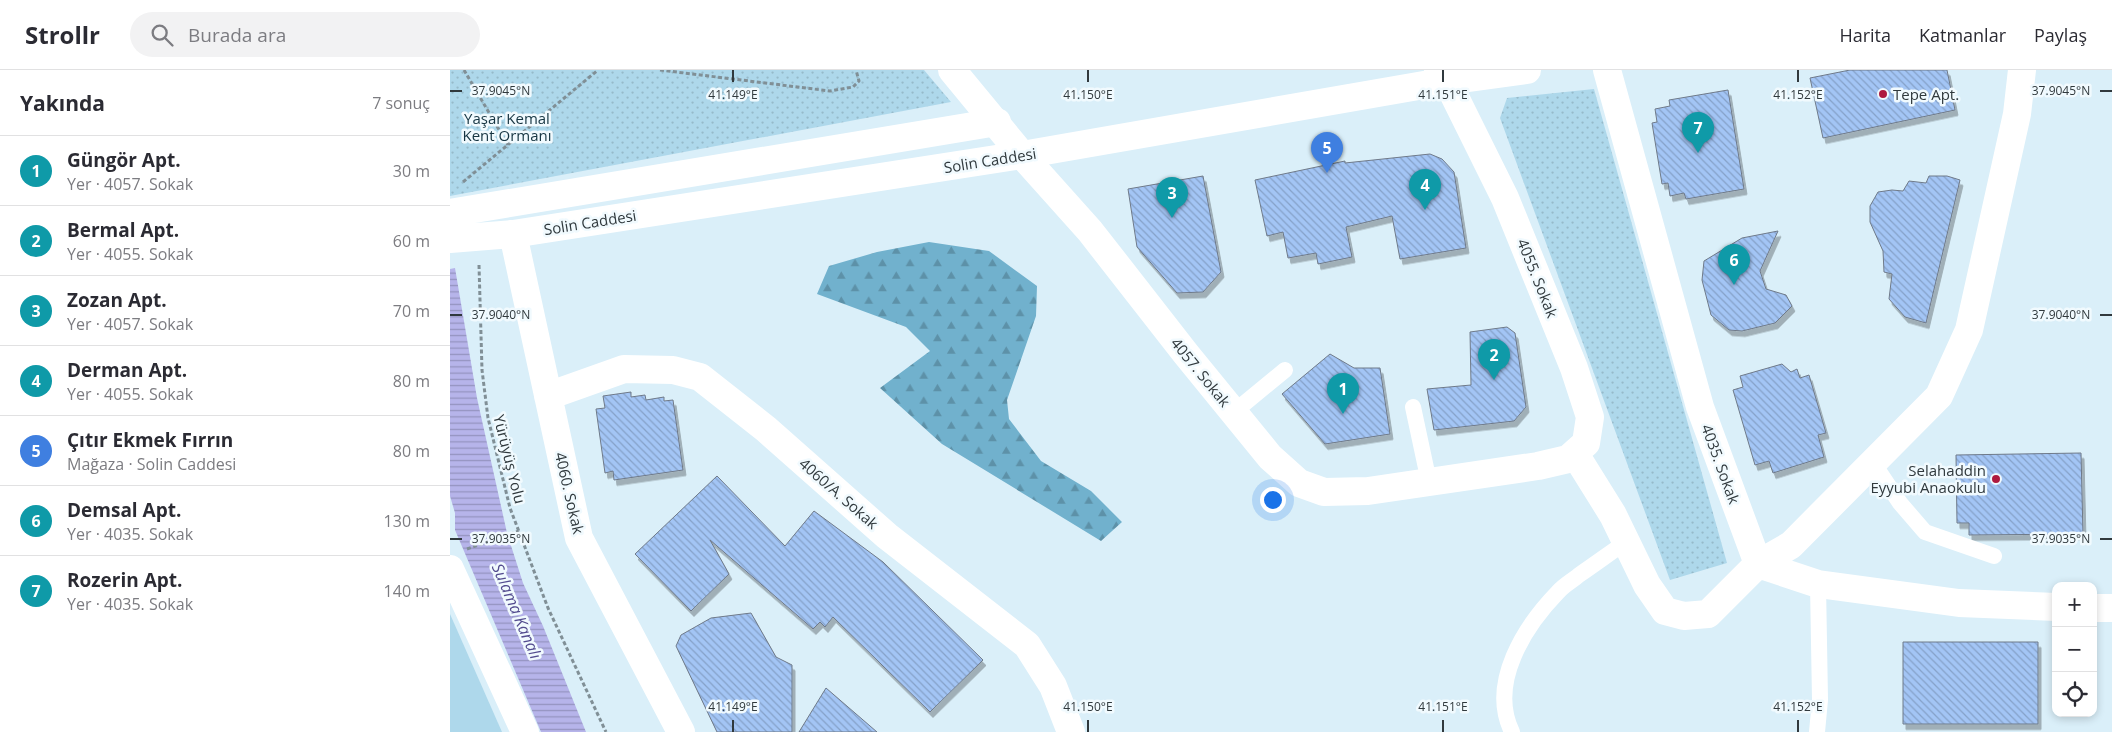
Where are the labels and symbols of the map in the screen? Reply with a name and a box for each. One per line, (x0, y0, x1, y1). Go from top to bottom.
text: 37.9045°N (472, 82, 530, 99)
text: 37.9045°N (2032, 82, 2090, 99)
place label: Tepe Apt. (1893, 84, 1959, 104)
text: 41.149°E (708, 86, 758, 103)
text: 41.150°E (1063, 86, 1113, 103)
text: 41.151°E (1418, 86, 1468, 103)
text: 41.152°E (1773, 86, 1823, 103)
marker: Tepe Apt. (1877, 88, 1889, 100)
park label: Yaşar Kemal Kent Ormanı (462, 108, 552, 145)
pin: 7 (1682, 112, 1714, 153)
pin: 5 (1311, 132, 1343, 173)
street label: Solin Caddesi (942, 143, 1038, 177)
pin: 4 (1409, 169, 1441, 210)
pin: 3 (1156, 177, 1188, 218)
street label: Solin Caddesi (542, 205, 638, 239)
street label: 4055. Sokak (1513, 236, 1563, 321)
pin: 6 (1718, 244, 1750, 285)
text: 37.9040°N (472, 306, 530, 323)
text: 37.9040°N (2032, 306, 2090, 323)
street label: 4057. Sokak (1167, 333, 1235, 411)
pin: 2 (1478, 339, 1510, 380)
pin: 1 (1327, 373, 1359, 414)
street label: Yürüyüş Yolu (489, 412, 531, 506)
street label: 4035. Sokak (1697, 421, 1745, 507)
street label: 4060. Sokak (551, 450, 589, 536)
street label: 4060/A. Sokak (795, 453, 883, 533)
place label: Selahaddin Eyyubi Anaokulu (1870, 460, 1986, 497)
marker: Selahaddin Eyyubi Anaokulu (1990, 473, 2002, 485)
your location (1260, 487, 1286, 513)
text: 37.9035°N (472, 530, 530, 547)
text: 37.9035°N (2032, 530, 2090, 547)
water label: Sulama Kanalı (487, 560, 547, 662)
text: 41.149°E (708, 698, 758, 715)
text: 41.150°E (1063, 698, 1113, 715)
text: 41.151°E (1418, 698, 1468, 715)
text: 41.152°E (1773, 698, 1823, 715)

